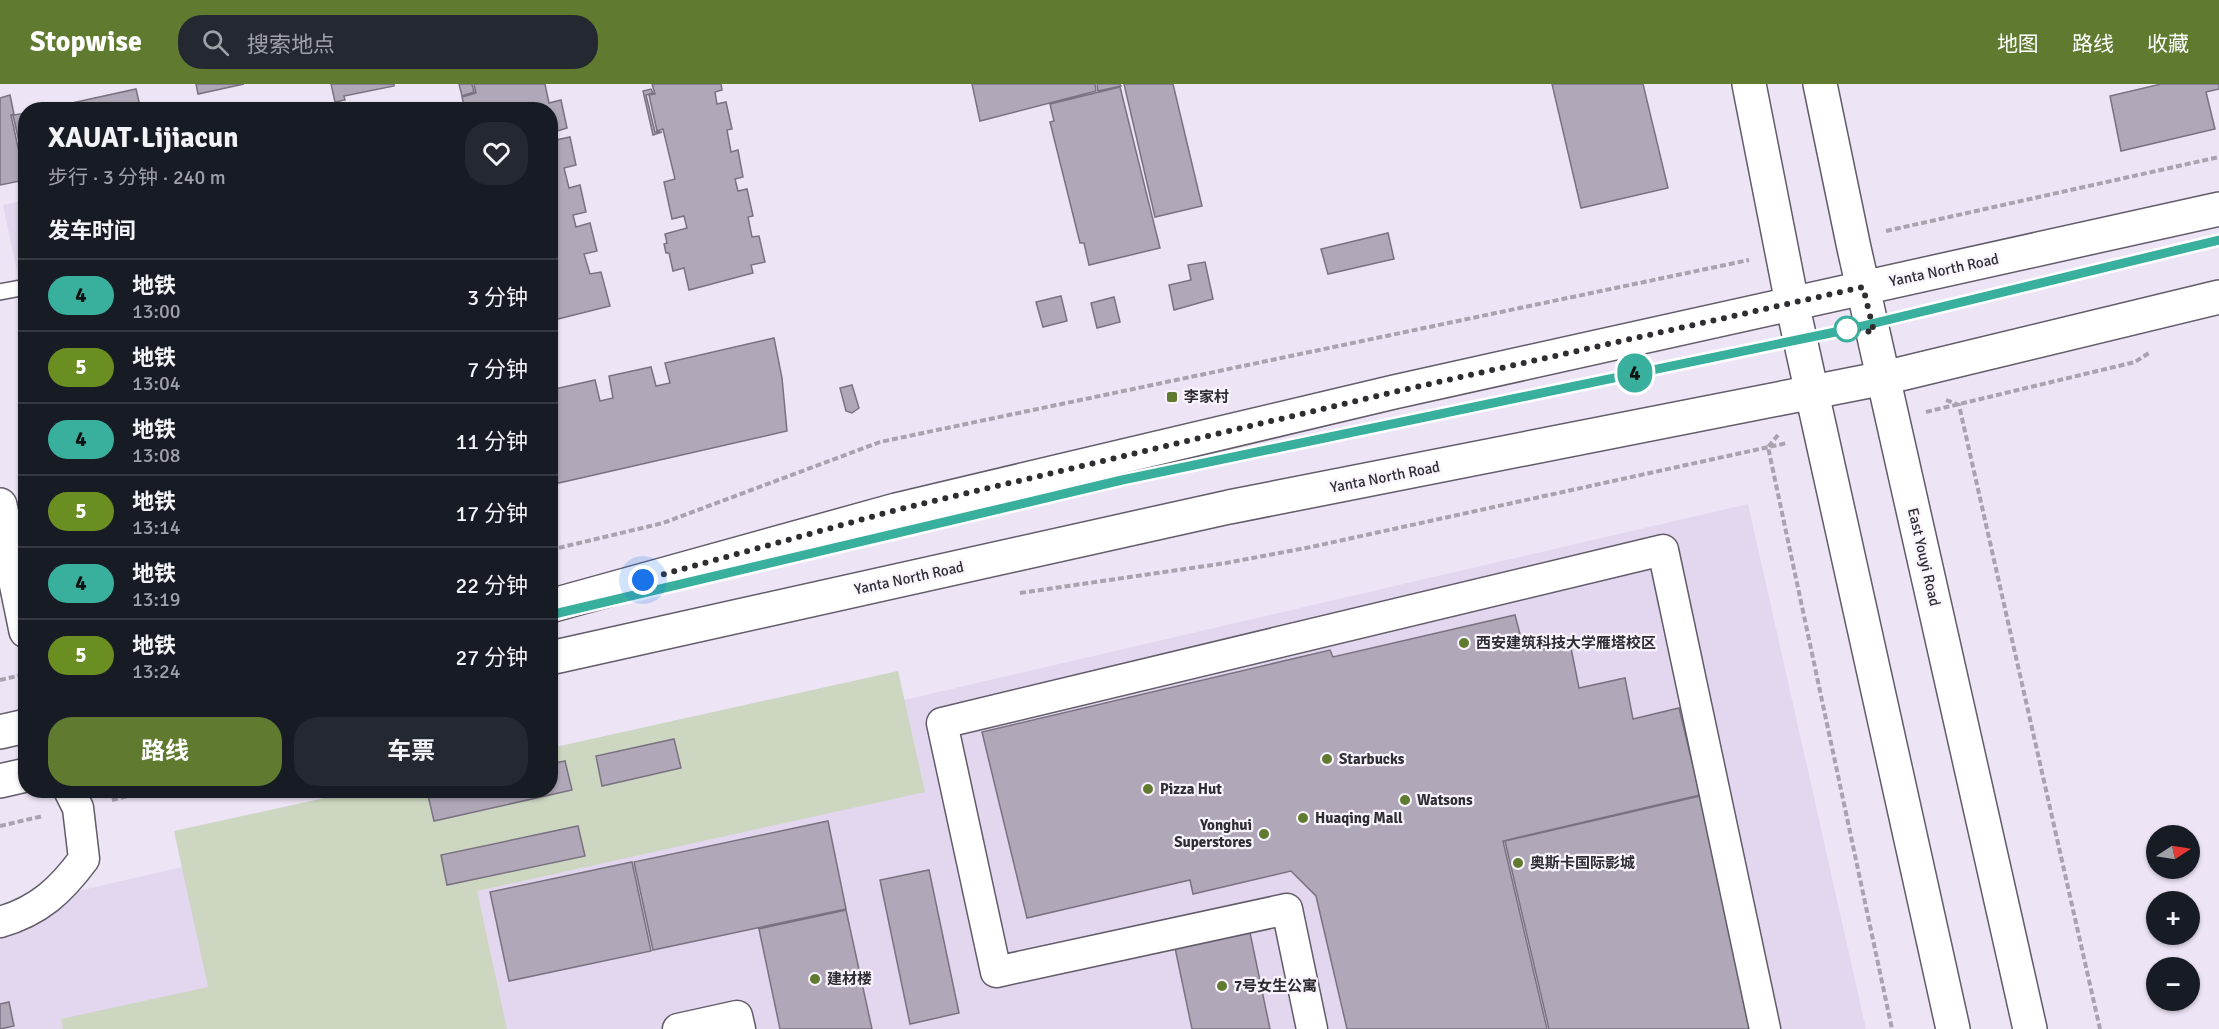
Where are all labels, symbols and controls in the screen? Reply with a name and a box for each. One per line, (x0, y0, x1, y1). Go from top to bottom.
search box (178, 15, 598, 69)
text: Stopwise (30, 25, 142, 59)
icon: search (199, 26, 232, 59)
text: 搜索地点 (247, 31, 335, 58)
text: 地图 (1997, 31, 2039, 57)
text: 路线 (2072, 31, 2114, 57)
text: 收藏 (2147, 31, 2189, 57)
text: XAUAT·Lijiacun (48, 121, 238, 155)
button: heart (465, 122, 528, 185)
text: 步行 · 3 分钟 · 240 m (48, 165, 226, 190)
text: 发车时间 (48, 217, 136, 244)
street label: Yanta North Road (1888, 250, 2000, 290)
text: 地铁 (132, 272, 176, 299)
text: 4 (75, 282, 87, 308)
text: 3 分钟 (467, 284, 528, 311)
text: 13:00 (132, 299, 181, 324)
unlabelled marker (1834, 316, 1860, 342)
text: 地铁 (132, 344, 176, 371)
text: 5 (75, 354, 87, 380)
line badge: 4 (1616, 354, 1654, 392)
text: 7 分钟 (467, 356, 528, 383)
text: 4 (1629, 360, 1641, 386)
text: 13:04 (132, 371, 181, 396)
place label: 李家村 (1184, 388, 1229, 406)
marker: 李家村 (1165, 390, 1179, 404)
text: 地铁 (132, 416, 176, 443)
text: 4 (75, 426, 87, 452)
text: 11 分钟 (455, 428, 528, 455)
text: 13:08 (132, 443, 181, 468)
street label: Yanta North Road (1329, 458, 1441, 496)
text: 地铁 (132, 488, 176, 515)
text: 5 (75, 498, 87, 524)
text: 17 分钟 (455, 500, 528, 527)
street label: East Youyi Road (1904, 506, 1944, 608)
text: 13:14 (132, 515, 181, 540)
street label: Yanta North Road (853, 558, 965, 598)
text: 地铁 (132, 560, 176, 587)
your location (628, 565, 658, 595)
text: 4 (75, 570, 87, 596)
text: 22 分钟 (455, 572, 528, 599)
text: 13:19 (132, 587, 181, 612)
text: 地铁 (132, 632, 176, 659)
place label: 西安建筑科技大学雁塔校区 (1476, 634, 1656, 652)
marker: 西安建筑科技大学雁塔校区 (1457, 636, 1471, 650)
text: 5 (75, 642, 87, 668)
text: 27 分钟 (455, 644, 528, 671)
text: 13:24 (132, 659, 181, 684)
button: 路线 (48, 717, 282, 786)
button: 车票 (294, 717, 528, 786)
place label: Starbucks (1339, 750, 1405, 768)
marker: Starbucks (1320, 752, 1334, 766)
place label: Pizza Hut (1160, 780, 1222, 798)
marker: Pizza Hut (1141, 782, 1155, 796)
place label: Watsons (1417, 791, 1473, 809)
marker: Watsons (1398, 793, 1412, 807)
place label: Huaqing Mall (1315, 809, 1403, 827)
marker: Huaqing Mall (1296, 811, 1310, 825)
place label: Yonghui Superstores (1174, 816, 1252, 851)
north arrow (2146, 825, 2200, 879)
map controls (2146, 825, 2200, 1011)
marker: Yonghui Superstores (1257, 827, 1271, 841)
place label: 奥斯卡国际影城 (1530, 854, 1635, 872)
marker: 奥斯卡国际影城 (1511, 856, 1525, 870)
button: + (2146, 891, 2200, 945)
button: − (2146, 957, 2200, 1011)
place label: 建材楼 (827, 970, 872, 988)
marker: 建材楼 (808, 972, 822, 986)
place label: 7号女生公寓 (1234, 977, 1317, 995)
marker: 7号女生公寓 (1215, 979, 1229, 993)

